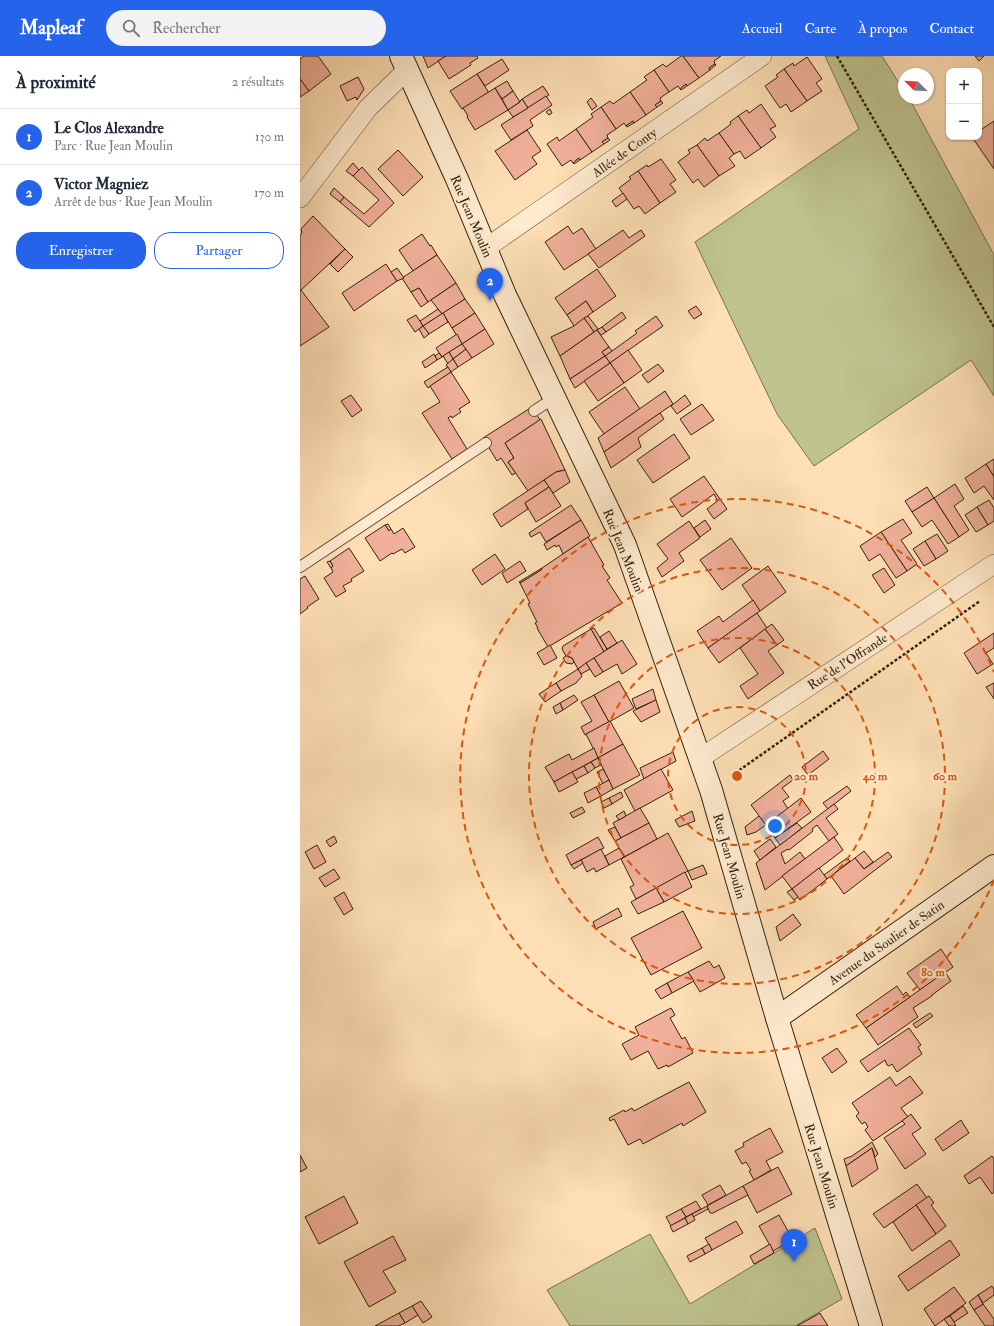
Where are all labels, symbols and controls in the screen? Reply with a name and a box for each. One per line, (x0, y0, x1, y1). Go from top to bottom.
search box (106, 10, 386, 46)
text: Mapleaf (20, 16, 82, 40)
icon: search (120, 17, 142, 39)
text: Rechercher (152, 19, 221, 38)
text: Accueil (742, 20, 782, 37)
text: Carte (804, 20, 836, 37)
text: À propos (858, 20, 907, 37)
text: Contact (929, 20, 974, 37)
north arrow (898, 68, 934, 104)
map controls (946, 68, 982, 140)
button: + (946, 68, 982, 104)
text: À proximité (16, 72, 96, 93)
text: 2 résultats (232, 74, 284, 90)
button: − (946, 104, 982, 140)
text: Le Clos Alexandre (54, 119, 164, 138)
street label: Allée de Conty (588, 124, 661, 182)
text: 1 (27, 129, 31, 145)
text: 130 m (255, 129, 284, 145)
text: Parc · Rue Jean Moulin (54, 138, 173, 154)
street label: Rue Jean Moulin (446, 173, 496, 260)
text: Victor Magniez (54, 175, 148, 194)
text: 2 (26, 185, 32, 201)
text: 170 m (254, 185, 284, 201)
text: Arrêt de bus · Rue Jean Moulin (54, 194, 213, 210)
button: Enregistrer (16, 232, 146, 269)
button: Partager (154, 232, 284, 269)
pin: 2 (477, 268, 503, 301)
street label: Rue Jean Moulin (599, 507, 647, 594)
street label: Rue de l'Offrande (805, 630, 891, 694)
centre of rings (730, 769, 744, 783)
text: 20 m (794, 769, 819, 784)
text: 40 m (862, 769, 888, 784)
text: 60 m (933, 769, 958, 784)
street label: Rue Jean Moulin (709, 812, 749, 901)
your location (765, 816, 785, 836)
street label: Avenue du Soulier de Satin (825, 897, 948, 989)
text: 80 m (921, 965, 945, 980)
street label: Rue Jean Moulin (801, 1122, 842, 1211)
pin: 1 (781, 1229, 807, 1262)

